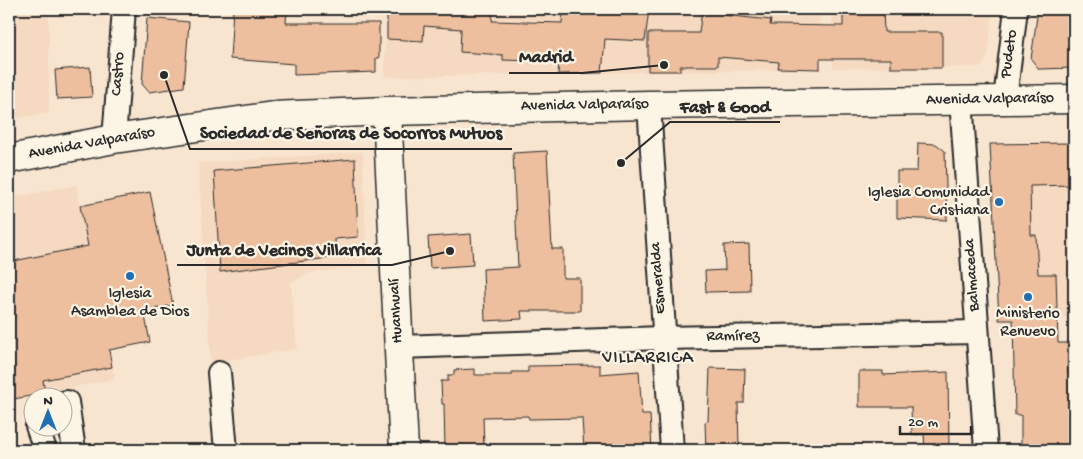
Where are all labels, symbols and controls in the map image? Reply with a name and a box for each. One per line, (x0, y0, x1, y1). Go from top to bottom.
street label: Pudeto (997, 29, 1023, 80)
callout: Madrid (509, 40, 582, 73)
text: Madrid (519, 48, 575, 69)
street label: Castro (108, 51, 130, 97)
callout: Fast & Good (670, 89, 780, 122)
street label: Avenida Valparaíso (926, 89, 1054, 111)
street label: Avenida Valparaíso (521, 95, 649, 117)
text: Fast & Good (679, 98, 773, 119)
callout: Sociedad de Señoras de Socorros Mutuos (190, 116, 512, 149)
street label: Avenida Valparaíso (27, 124, 157, 164)
text: Sociedad de Señoras de Socorros Mutuos (200, 124, 503, 145)
place label: Iglesia Comunidad Cristiana (868, 184, 991, 221)
marker: Iglesia Comunidad Cristiana (993, 196, 1005, 208)
callout: Junta de Vecinos Villarrica (177, 232, 392, 265)
street label: Balmaceda (961, 237, 985, 313)
street label: Esmeralda (647, 240, 671, 314)
text: Junta de Vecinos Villarrica (186, 241, 382, 262)
marker: Iglesia Asamblea de Dios (124, 270, 136, 282)
street label: Huanhualí (386, 277, 408, 344)
place label: Iglesia Asamblea de Dios (71, 285, 190, 322)
marker: Ministerio Renuevo (1022, 291, 1034, 303)
place label: Ministerio Renuevo (996, 305, 1060, 342)
street label: Ramírez (706, 327, 761, 347)
district label: VILLARRICA (601, 348, 694, 369)
north arrow (22, 386, 72, 436)
text: N (43, 393, 53, 410)
scale bar (900, 404, 972, 436)
text: 20 m (908, 414, 938, 432)

